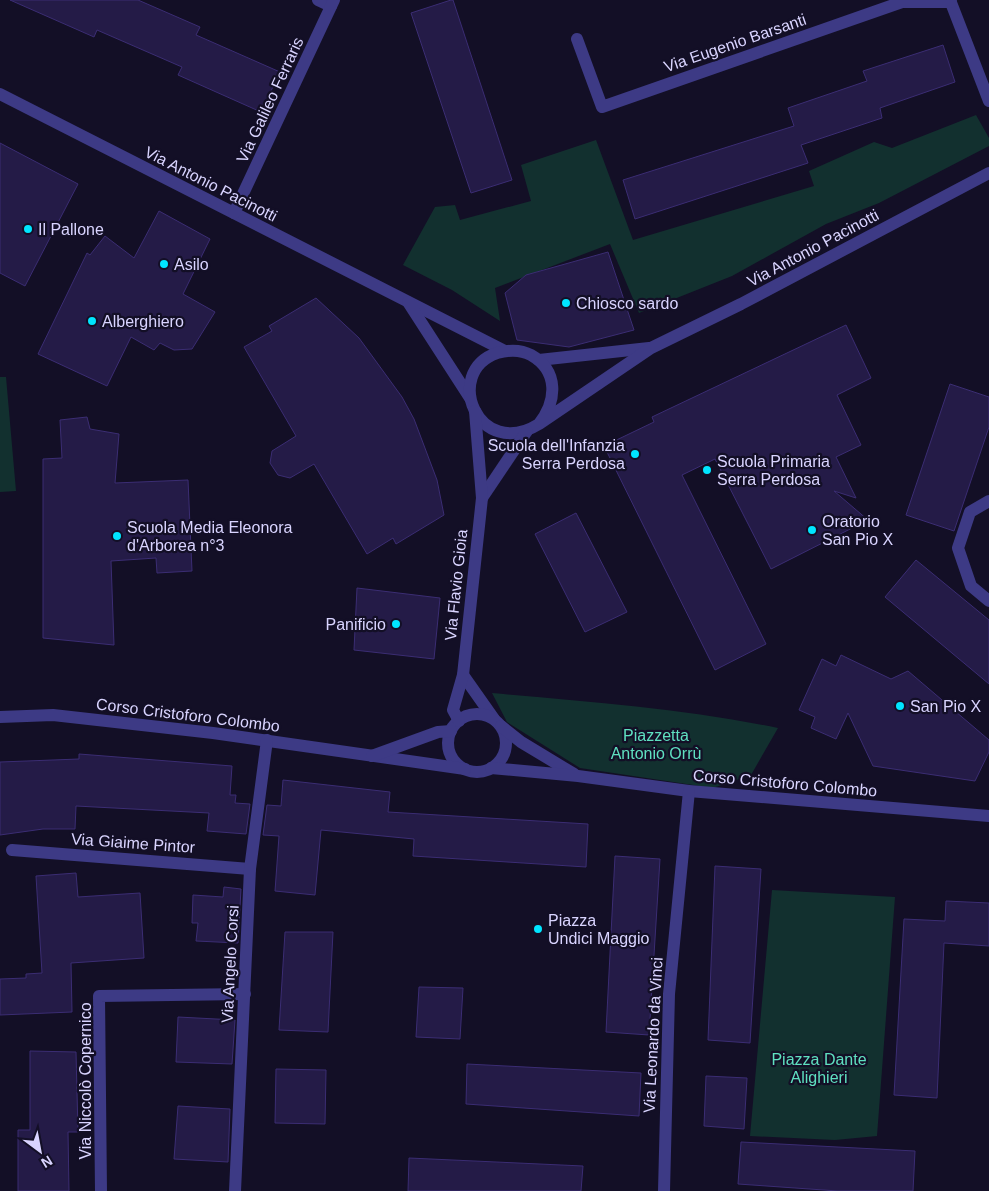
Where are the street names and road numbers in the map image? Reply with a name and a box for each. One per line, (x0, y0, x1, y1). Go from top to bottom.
street label: Via Eugenio Barsanti (662, 11, 808, 75)
street label: Via Galileo Ferraris (233, 34, 307, 166)
street label: Via Antonio Pacinotti (142, 143, 280, 225)
street label: Via Antonio Pacinotti (744, 206, 882, 290)
street label: Via Flavio Gioia (442, 528, 470, 641)
street label: Corso Cristoforo Colombo (95, 695, 281, 735)
street label: Corso Cristoforo Colombo (692, 766, 878, 800)
street label: Via Giaime Pintor (70, 830, 196, 856)
street label: Via Angelo Corsi (218, 905, 242, 1023)
street label: Via Leonardo da Vinci (640, 957, 666, 1113)
street label: Via Niccolò Copernico (77, 1002, 94, 1160)

